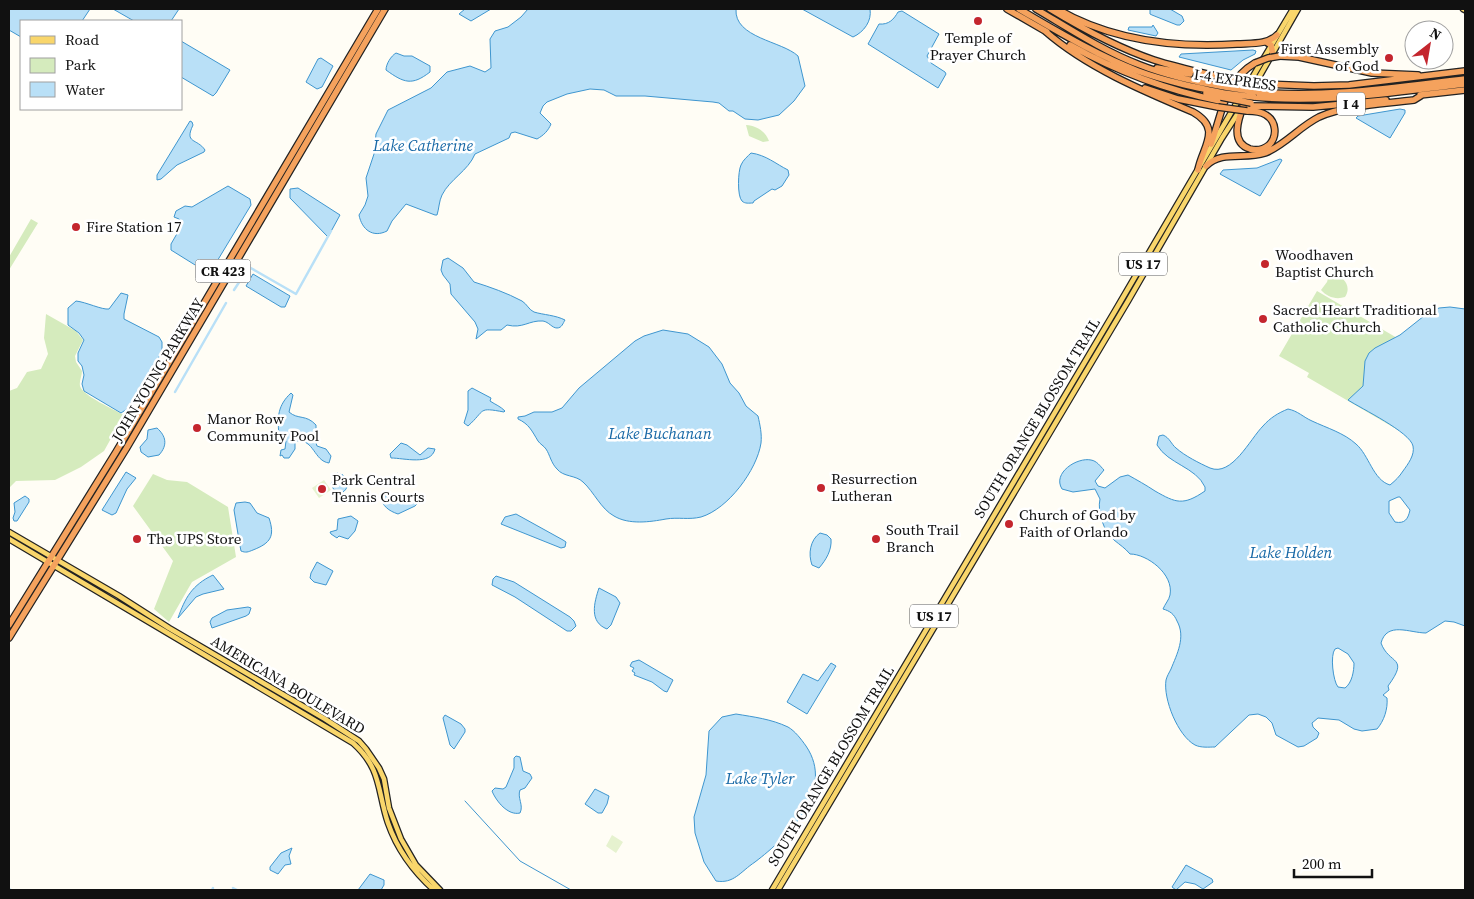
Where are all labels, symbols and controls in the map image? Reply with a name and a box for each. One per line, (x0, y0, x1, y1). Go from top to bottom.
marker: Temple of Prayer Church (972, 15, 984, 27)
legend (20, 20, 182, 110)
north arrow (1404, 20, 1454, 70)
text: N (1426, 23, 1445, 45)
place label: Temple of Prayer Church (930, 27, 1026, 65)
text: Road (65, 29, 99, 50)
place label: First Assembly of God (1280, 38, 1379, 76)
marker: First Assembly of God (1383, 52, 1395, 64)
text: Park (65, 54, 97, 75)
street label: I-4 EXPRESS (1193, 63, 1278, 96)
text: Water (65, 79, 106, 100)
road number: I 4 (1337, 92, 1365, 116)
water label: Lake Catherine (372, 134, 474, 156)
place label: Fire Station 17 (86, 216, 182, 237)
marker: Fire Station 17 (70, 221, 82, 233)
place label: Woodhaven Baptist Church (1275, 244, 1374, 282)
road number: US 17 (1119, 252, 1167, 276)
marker: Woodhaven Baptist Church (1259, 258, 1271, 270)
road number: CR 423 (196, 260, 250, 282)
street label: JOHN YOUNG PARKWAY (106, 294, 209, 446)
place label: Sacred Heart Traditional Catholic Church (1273, 299, 1437, 337)
marker: Sacred Heart Traditional Catholic Church (1257, 313, 1269, 325)
street label: SOUTH ORANGE BLOSSOM TRAIL (968, 314, 1105, 522)
place label: Manor Row Community Pool (207, 408, 320, 446)
marker: Manor Row Community Pool (191, 422, 203, 434)
water label: Lake Buchanan (607, 422, 712, 444)
place label: Resurrection Lutheran (831, 468, 918, 506)
place label: Park Central Tennis Courts (332, 469, 425, 507)
marker: Resurrection Lutheran (815, 482, 827, 494)
marker: Park Central Tennis Courts (316, 483, 328, 495)
place label: Church of God by Faith of Orlando (1019, 504, 1136, 542)
marker: Church of God by Faith of Orlando (1003, 518, 1015, 530)
place label: South Trail Branch (886, 519, 959, 557)
place label: The UPS Store (147, 528, 242, 549)
marker: The UPS Store (131, 533, 143, 545)
marker: South Trail Branch (870, 533, 882, 545)
water label: Lake Holden (1249, 541, 1332, 563)
road number: US 17 (910, 604, 958, 628)
street label: AMERICANA BOULEVARD (207, 630, 369, 739)
street label: SOUTH ORANGE BLOSSOM TRAIL (762, 662, 899, 870)
water label: Lake Tyler (725, 767, 795, 789)
scale bar (1294, 846, 1372, 878)
text: 200 m (1302, 853, 1342, 874)

